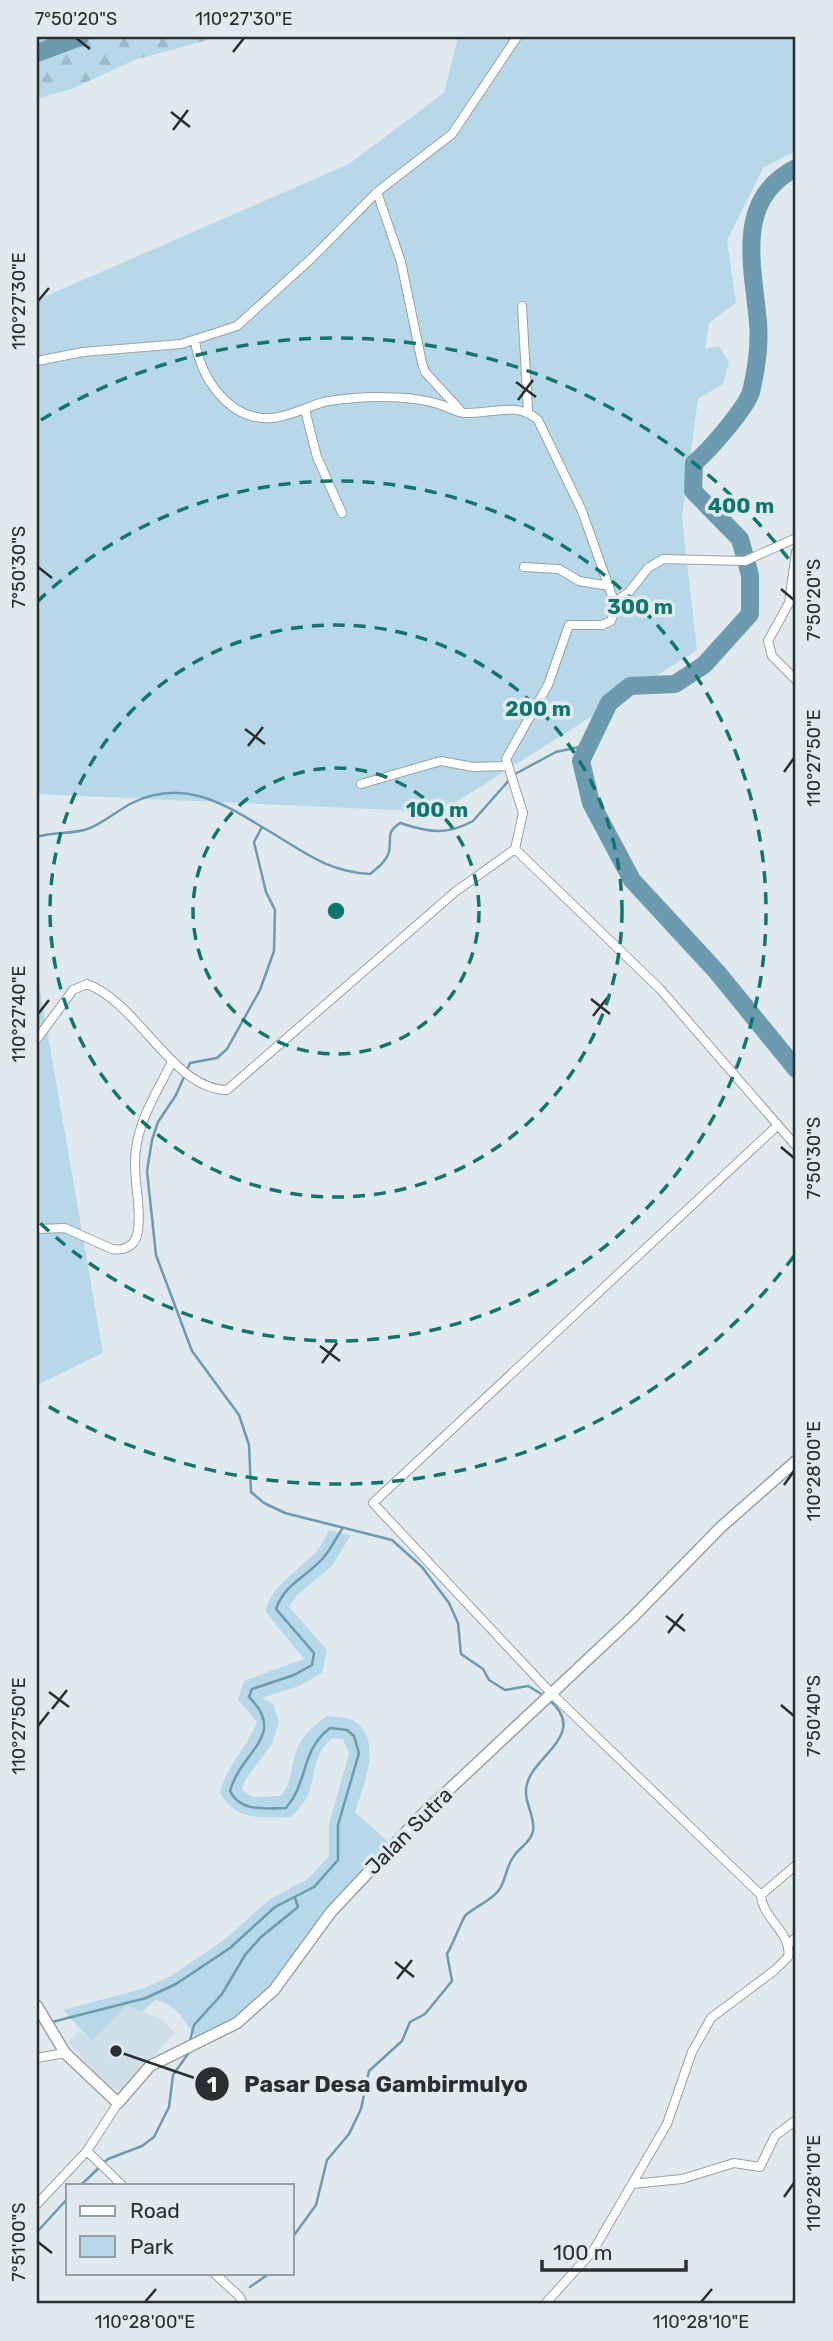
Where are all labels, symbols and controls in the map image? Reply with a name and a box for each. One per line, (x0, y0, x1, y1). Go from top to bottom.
text: 7°50'20"S (35, 8, 117, 30)
text: 110°27'30"E (195, 8, 293, 30)
text: 110°27'30"E (8, 252, 30, 350)
text: 400 m (708, 493, 774, 518)
text: 7°50'30"S (8, 526, 30, 608)
text: 7°50'20"S (803, 559, 825, 641)
text: 300 m (607, 594, 673, 619)
text: 200 m (505, 696, 571, 721)
text: 110°27'50"E (803, 709, 825, 807)
text: 100 m (406, 797, 468, 822)
centre of rings (324, 899, 348, 923)
text: 110°27'40"E (8, 966, 30, 1062)
text: 7°50'30"S (803, 1117, 825, 1199)
text: 110°28'00"E (803, 1421, 825, 1521)
text: 7°50'40"S (803, 1675, 825, 1757)
text: 110°27'50"E (8, 1677, 30, 1775)
street label: Jalan Sutra (360, 1782, 457, 1879)
callout: Pasar Desa Gambirmulyo (195, 2062, 542, 2106)
text: Pasar Desa Gambirmulyo (244, 2070, 528, 2098)
text: 1 (207, 2072, 217, 2097)
text: 110°28'10"E (803, 2135, 825, 2231)
legend (66, 2184, 294, 2274)
text: Road (130, 2198, 180, 2223)
text: 7°51'00"S (8, 2202, 30, 2282)
scale bar (542, 2229, 686, 2273)
text: Park (130, 2234, 174, 2259)
text: 100 m (553, 2240, 612, 2265)
text: 110°28'00"E (95, 2311, 195, 2333)
text: 110°28'10"E (653, 2311, 749, 2333)

